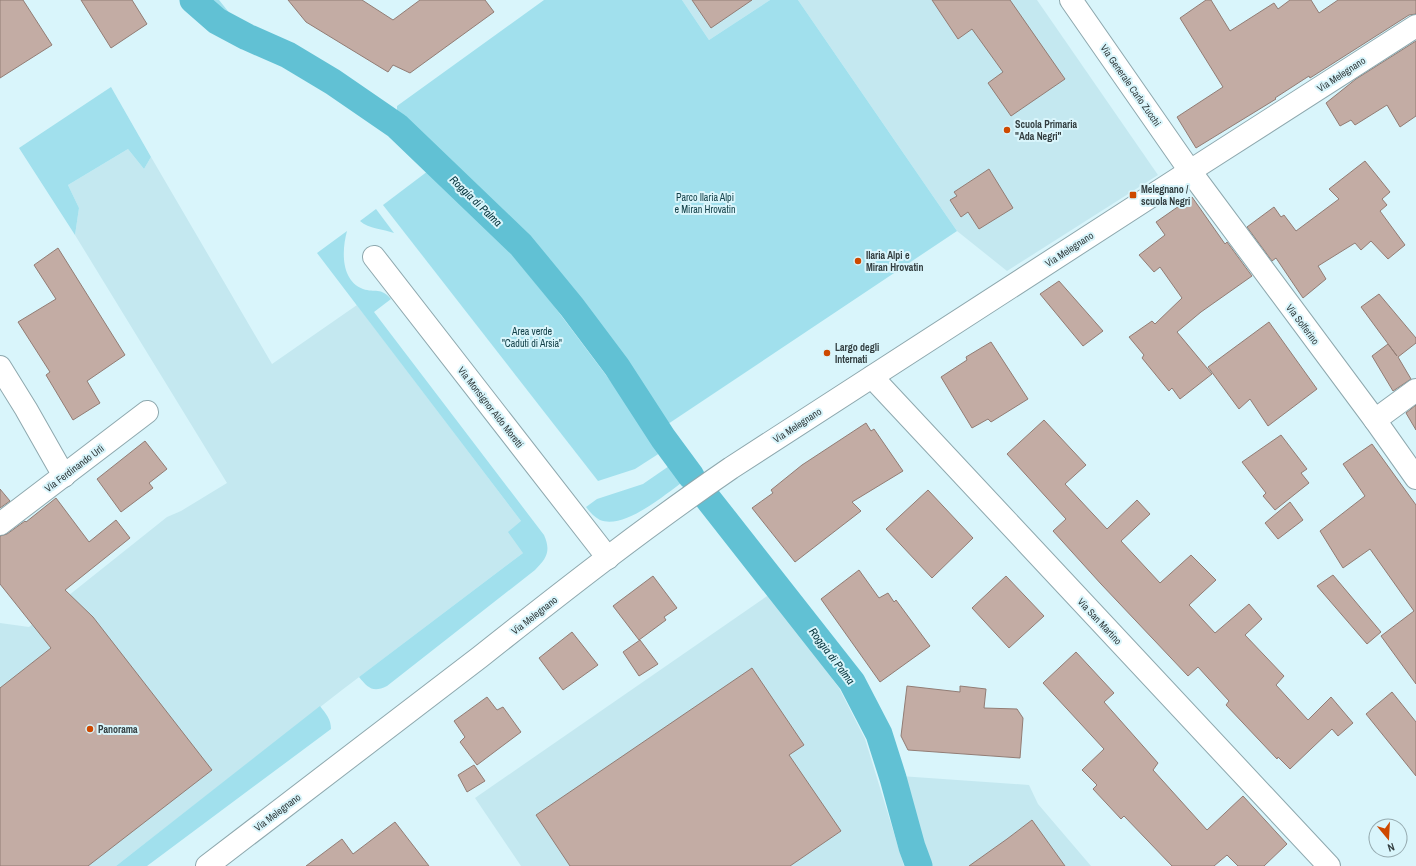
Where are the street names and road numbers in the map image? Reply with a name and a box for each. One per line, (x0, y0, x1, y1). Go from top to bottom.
street label: Via Generale Carlo Zucchi (1097, 42, 1164, 129)
street label: Via Melegnano (1315, 54, 1368, 95)
street label: Via Melegnano (1043, 229, 1096, 270)
street label: Via Solferino (1283, 302, 1322, 347)
street label: Via Monsignor Aldo Moretti (455, 364, 526, 450)
street label: Via Melegnano (771, 405, 824, 446)
street label: Via Ferdinando Urli (42, 442, 107, 495)
street label: Via Melegnano (509, 593, 560, 637)
street label: Via San Martino (1075, 595, 1125, 648)
street label: Via Melegnano (251, 790, 304, 834)

